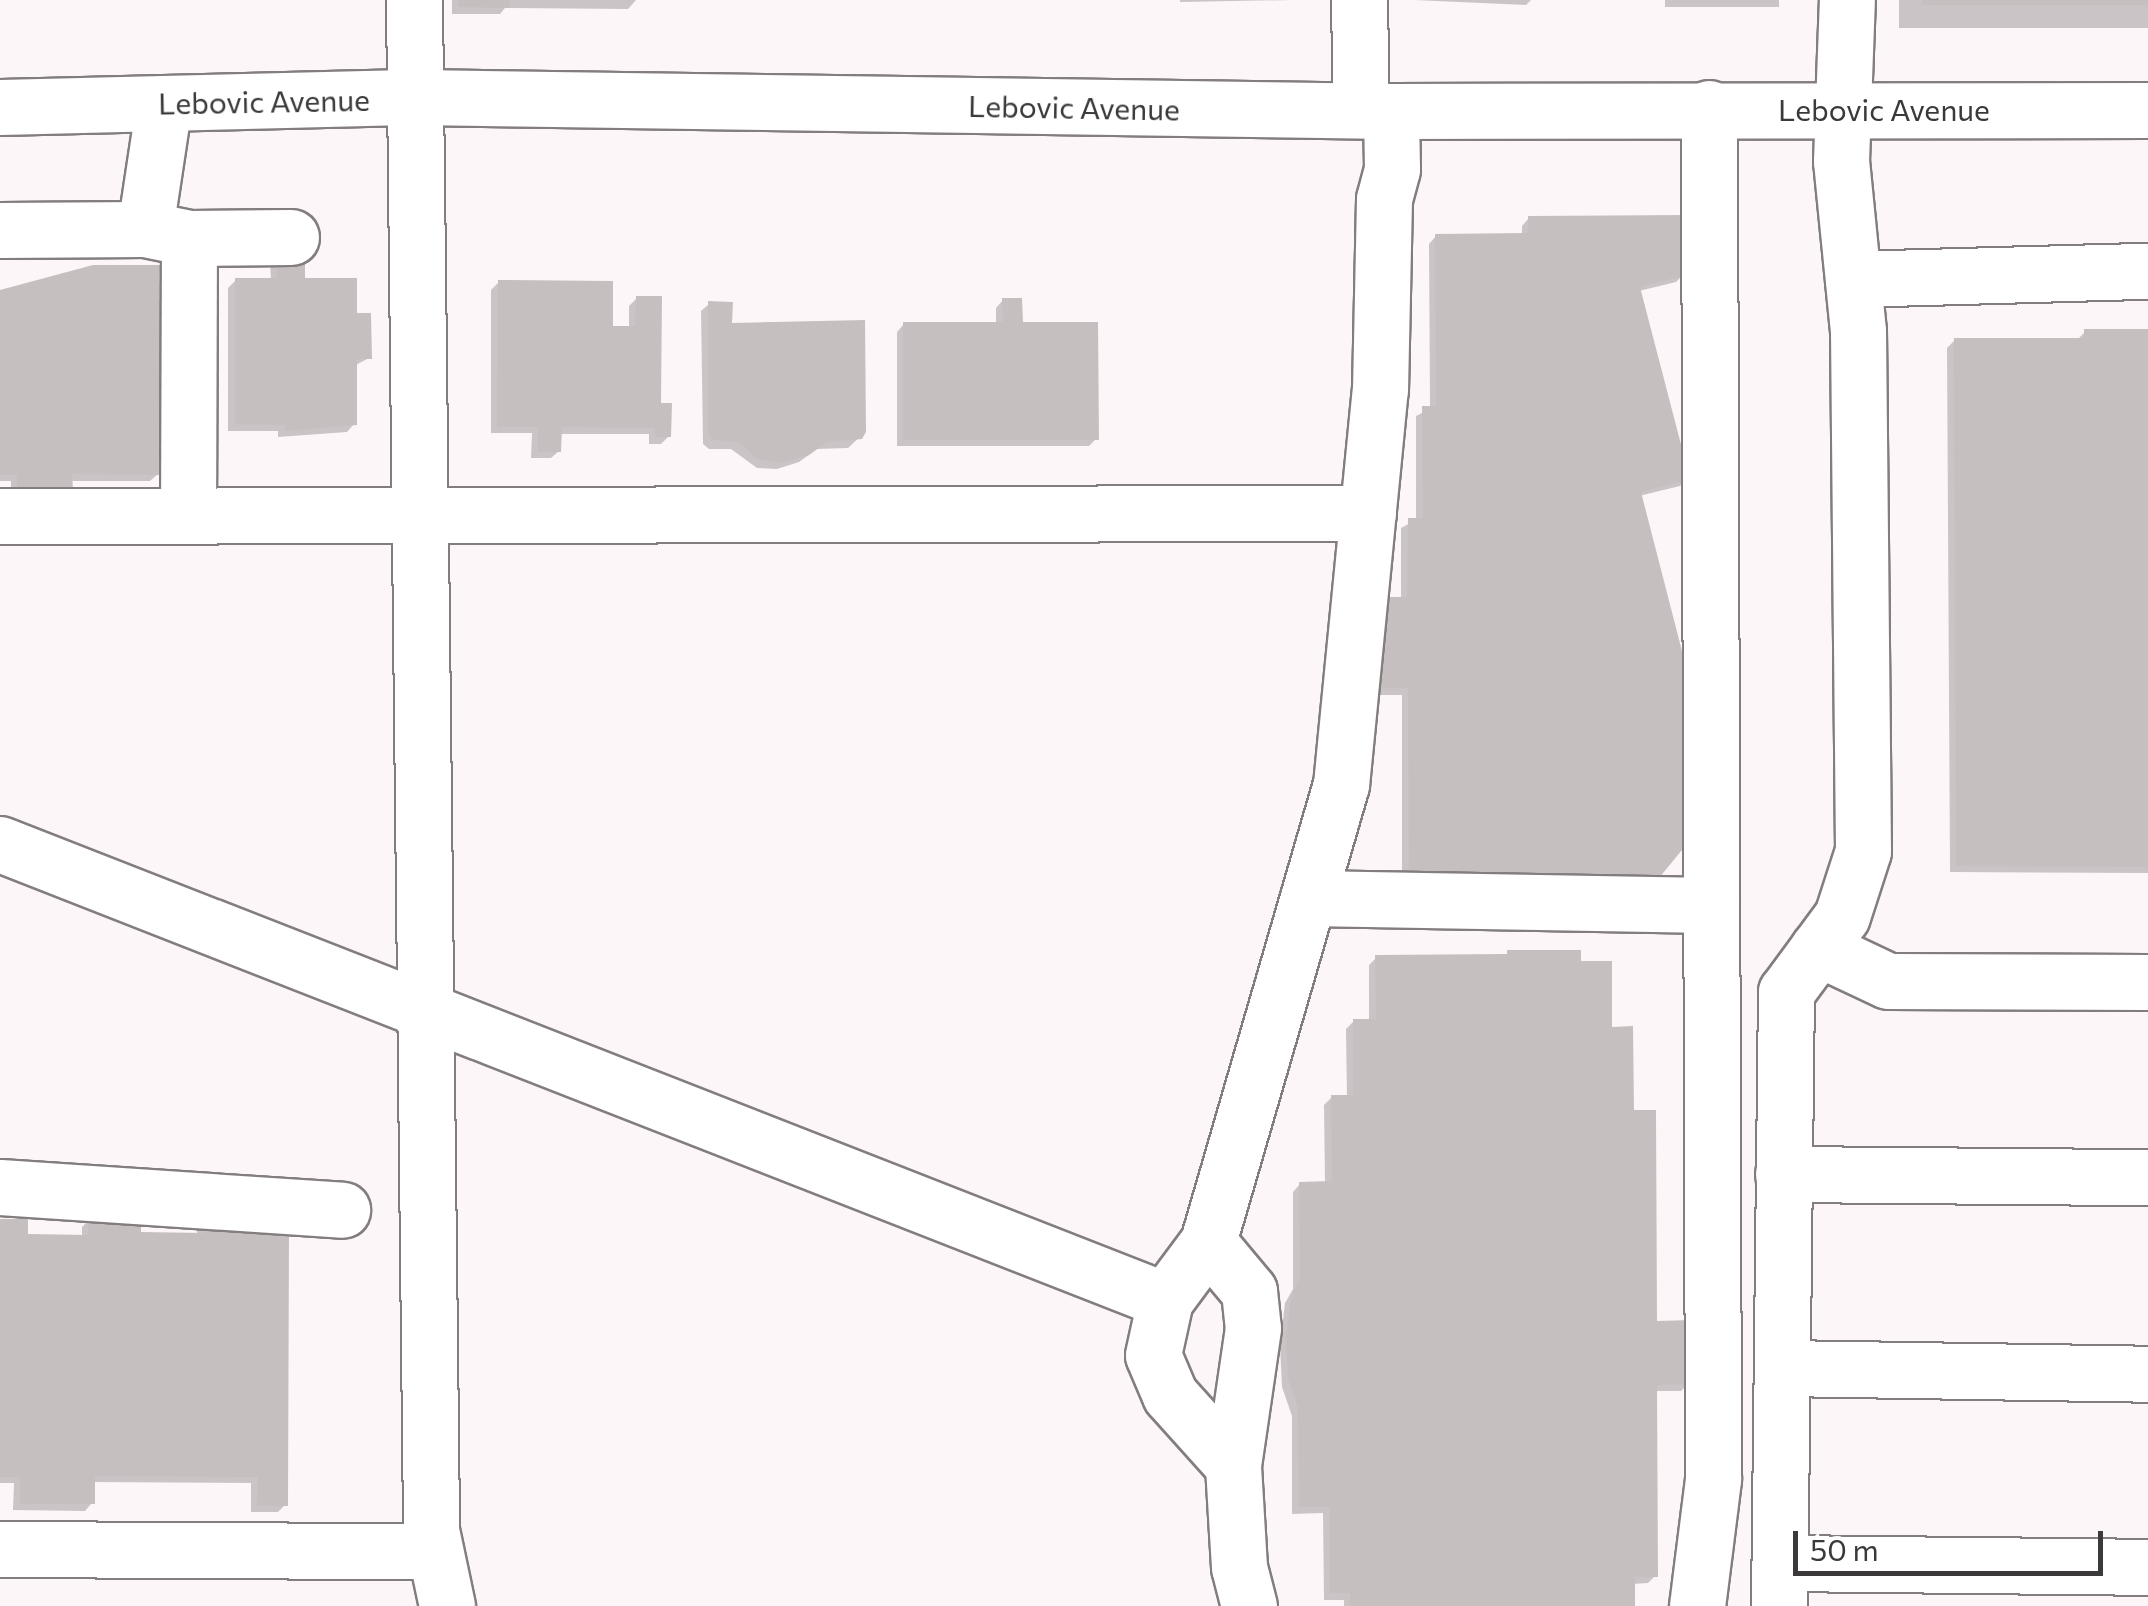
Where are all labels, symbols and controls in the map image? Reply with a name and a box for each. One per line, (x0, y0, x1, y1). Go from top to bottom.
street label: Lebovic Avenue (158, 81, 370, 121)
street label: Lebovic Avenue (968, 87, 1180, 127)
street label: Lebovic Avenue (1778, 91, 1990, 127)
scale bar (1798, 1511, 2108, 1573)
text: 50 m (1810, 1530, 1879, 1567)

